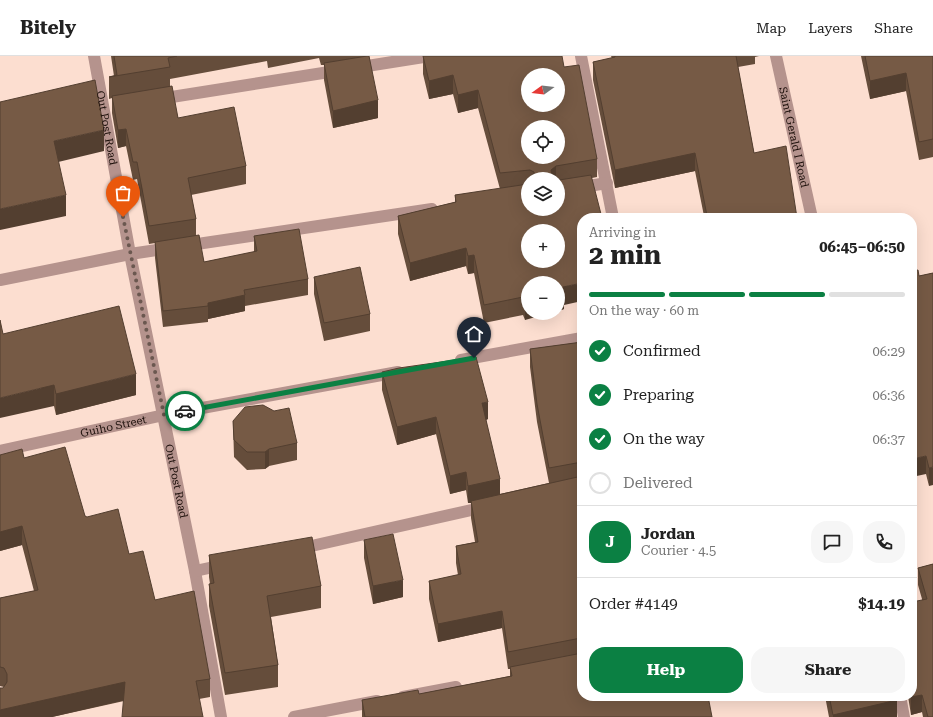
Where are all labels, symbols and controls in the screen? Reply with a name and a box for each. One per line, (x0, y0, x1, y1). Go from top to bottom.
text: Bitely (20, 16, 76, 39)
text: Map (756, 20, 786, 36)
text: Layers (808, 20, 852, 36)
text: Share (874, 20, 913, 36)
north arrow (521, 68, 565, 112)
map controls (521, 68, 565, 320)
street label: Saint Gerald I Road (776, 86, 811, 189)
street label: Out Post Road (93, 90, 120, 166)
button: locate (521, 120, 565, 164)
button: layers (521, 172, 565, 216)
pin (106, 176, 140, 217)
icon: bag (112, 182, 134, 204)
button: + (521, 224, 565, 268)
text: Arriving in (589, 225, 656, 240)
text: 06:45–06:50 (819, 238, 905, 256)
text: 2 min (589, 240, 661, 270)
button: − (521, 276, 565, 320)
text: On the way · 60 m (589, 303, 699, 318)
pin (457, 317, 491, 358)
icon: home (463, 323, 485, 345)
icon: check (589, 340, 611, 362)
text: Confirmed (623, 342, 701, 360)
text: 06:29 (873, 344, 905, 359)
icon: check (589, 384, 611, 406)
text: Preparing (623, 386, 694, 404)
text: 06:36 (873, 388, 905, 403)
courier (165, 391, 205, 431)
icon: car (174, 400, 196, 422)
street label: Guiho Street (79, 413, 148, 440)
icon: check (589, 428, 611, 450)
text: On the way (623, 430, 705, 448)
text: 06:37 (873, 432, 905, 447)
street label: Out Post Road (162, 443, 190, 519)
text: Delivered (623, 474, 693, 492)
button: chat (811, 521, 853, 563)
button: phone (863, 521, 905, 563)
text: Jordan (641, 525, 695, 543)
text: J (605, 533, 615, 551)
text: Courier · 4.5 (641, 543, 716, 558)
text: Order #4149 (589, 595, 678, 613)
text: $14.19 (858, 595, 905, 613)
button: Help (589, 647, 743, 693)
button: Share (751, 647, 905, 693)

